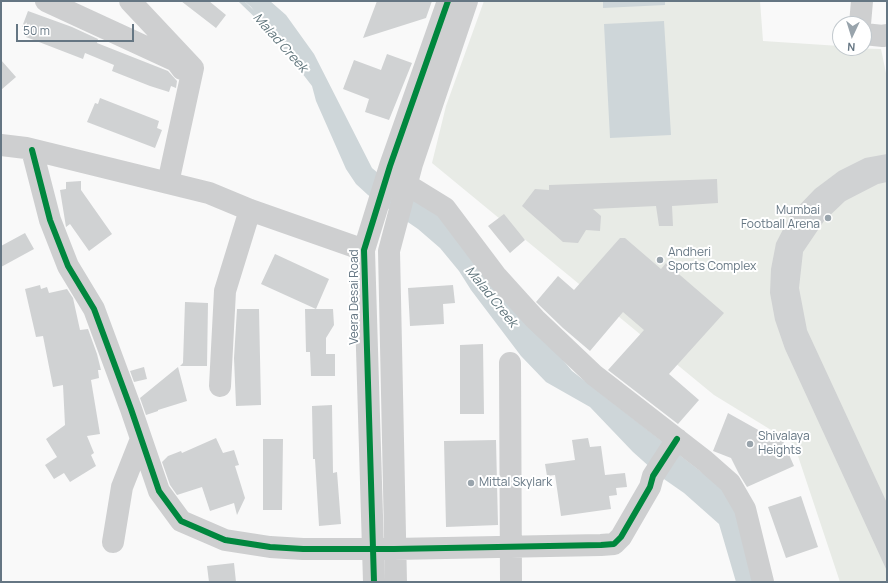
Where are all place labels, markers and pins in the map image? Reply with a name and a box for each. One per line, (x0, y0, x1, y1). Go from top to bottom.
place label: Mumbai Football Arena (741, 204, 820, 232)
marker: Mumbai Football Arena (823, 213, 833, 223)
place label: Andheri Sports Complex (668, 246, 756, 274)
marker: Andheri Sports Complex (655, 255, 665, 265)
place label: Shivalaya Heights (758, 430, 810, 458)
marker: Shivalaya Heights (745, 439, 755, 449)
place label: Mittal Skylark (479, 476, 552, 490)
marker: Mittal Skylark (466, 478, 476, 488)

